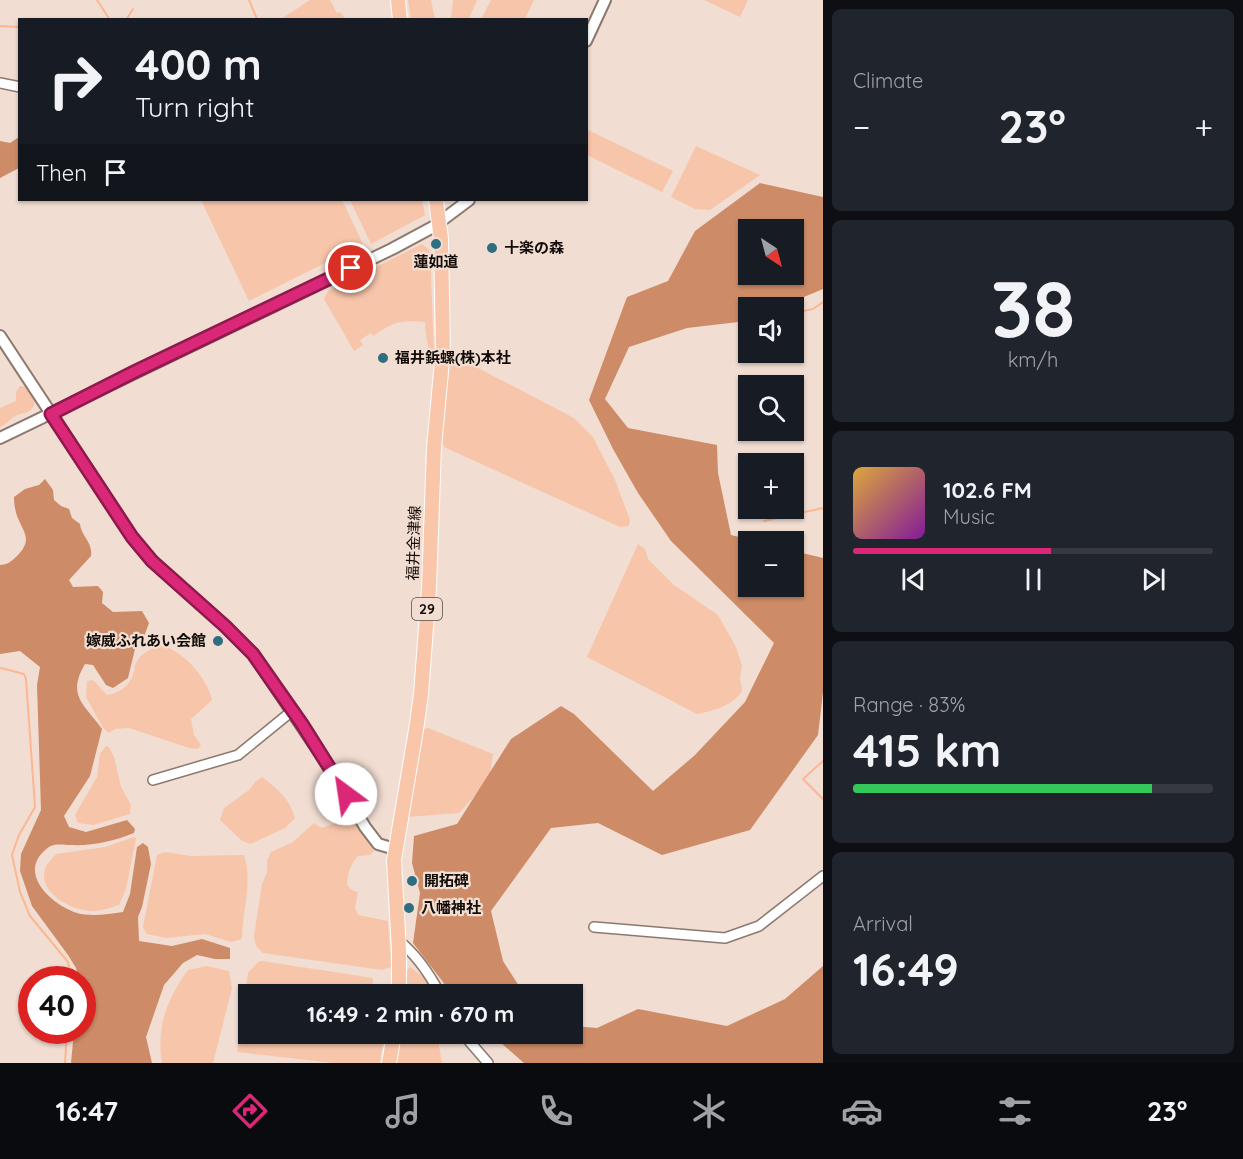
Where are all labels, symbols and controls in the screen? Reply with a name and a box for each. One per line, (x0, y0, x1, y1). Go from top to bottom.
text: 400 m (135, 38, 262, 91)
icon: right (36, 42, 114, 120)
text: Climate (853, 68, 923, 93)
text: Turn right (135, 90, 254, 124)
text: 23° (999, 98, 1066, 154)
text: − (853, 106, 870, 147)
text: + (1194, 106, 1213, 147)
icon: arrive (99, 156, 132, 189)
text: Then (36, 159, 87, 187)
north arrow (738, 219, 804, 285)
map controls (738, 219, 804, 597)
marker: 蓮如道 (429, 237, 443, 251)
place label: 十楽の森 (504, 238, 564, 257)
marker: 十楽の森 (485, 241, 499, 255)
pin (325, 242, 376, 293)
icon: arrive (334, 251, 367, 284)
place label: 蓮如道 (413, 252, 459, 271)
text: 38 (991, 259, 1075, 357)
button: sound (738, 297, 804, 363)
text: km/h (1008, 347, 1058, 372)
place label: 福井鋲螺(株)本社 (394, 348, 511, 367)
marker: 福井鋲螺(株)本社 (376, 351, 390, 365)
button: search (738, 375, 804, 441)
button: + (738, 453, 804, 519)
text: 102.6 FM (943, 476, 1032, 504)
text: Music (943, 504, 995, 529)
street label: 福井金津線 (403, 505, 424, 581)
button: − (738, 531, 804, 597)
icon: previous (897, 563, 930, 596)
icon: pause (1017, 563, 1050, 596)
icon: next (1137, 563, 1170, 596)
road number: 29 (412, 598, 442, 620)
place label: 嫁威ふれあい会館 (86, 631, 206, 650)
marker: 嫁威ふれあい会館 (211, 634, 225, 648)
text: Range · 83% (853, 692, 965, 717)
text: 415 km (853, 722, 1001, 778)
position arrow (314, 762, 378, 826)
place label: 開拓碑 (424, 871, 469, 890)
marker: 開拓碑 (405, 874, 419, 888)
place label: 八幡神社 (421, 898, 481, 917)
marker: 八幡神社 (402, 901, 416, 915)
text: Arrival (853, 911, 913, 936)
text: 16:49 (853, 941, 959, 997)
speed limit sign: 40 (18, 966, 96, 1044)
text: 16:49 · 2 min · 670 m (307, 1000, 514, 1028)
icon: directions (229, 1090, 271, 1132)
icon: music (382, 1090, 424, 1132)
icon: phone (535, 1090, 577, 1132)
icon: climate (688, 1090, 730, 1132)
icon: car (841, 1090, 883, 1132)
icon: filters (994, 1090, 1036, 1132)
text: 16:47 (55, 1094, 118, 1128)
text: 23° (1147, 1094, 1187, 1128)

